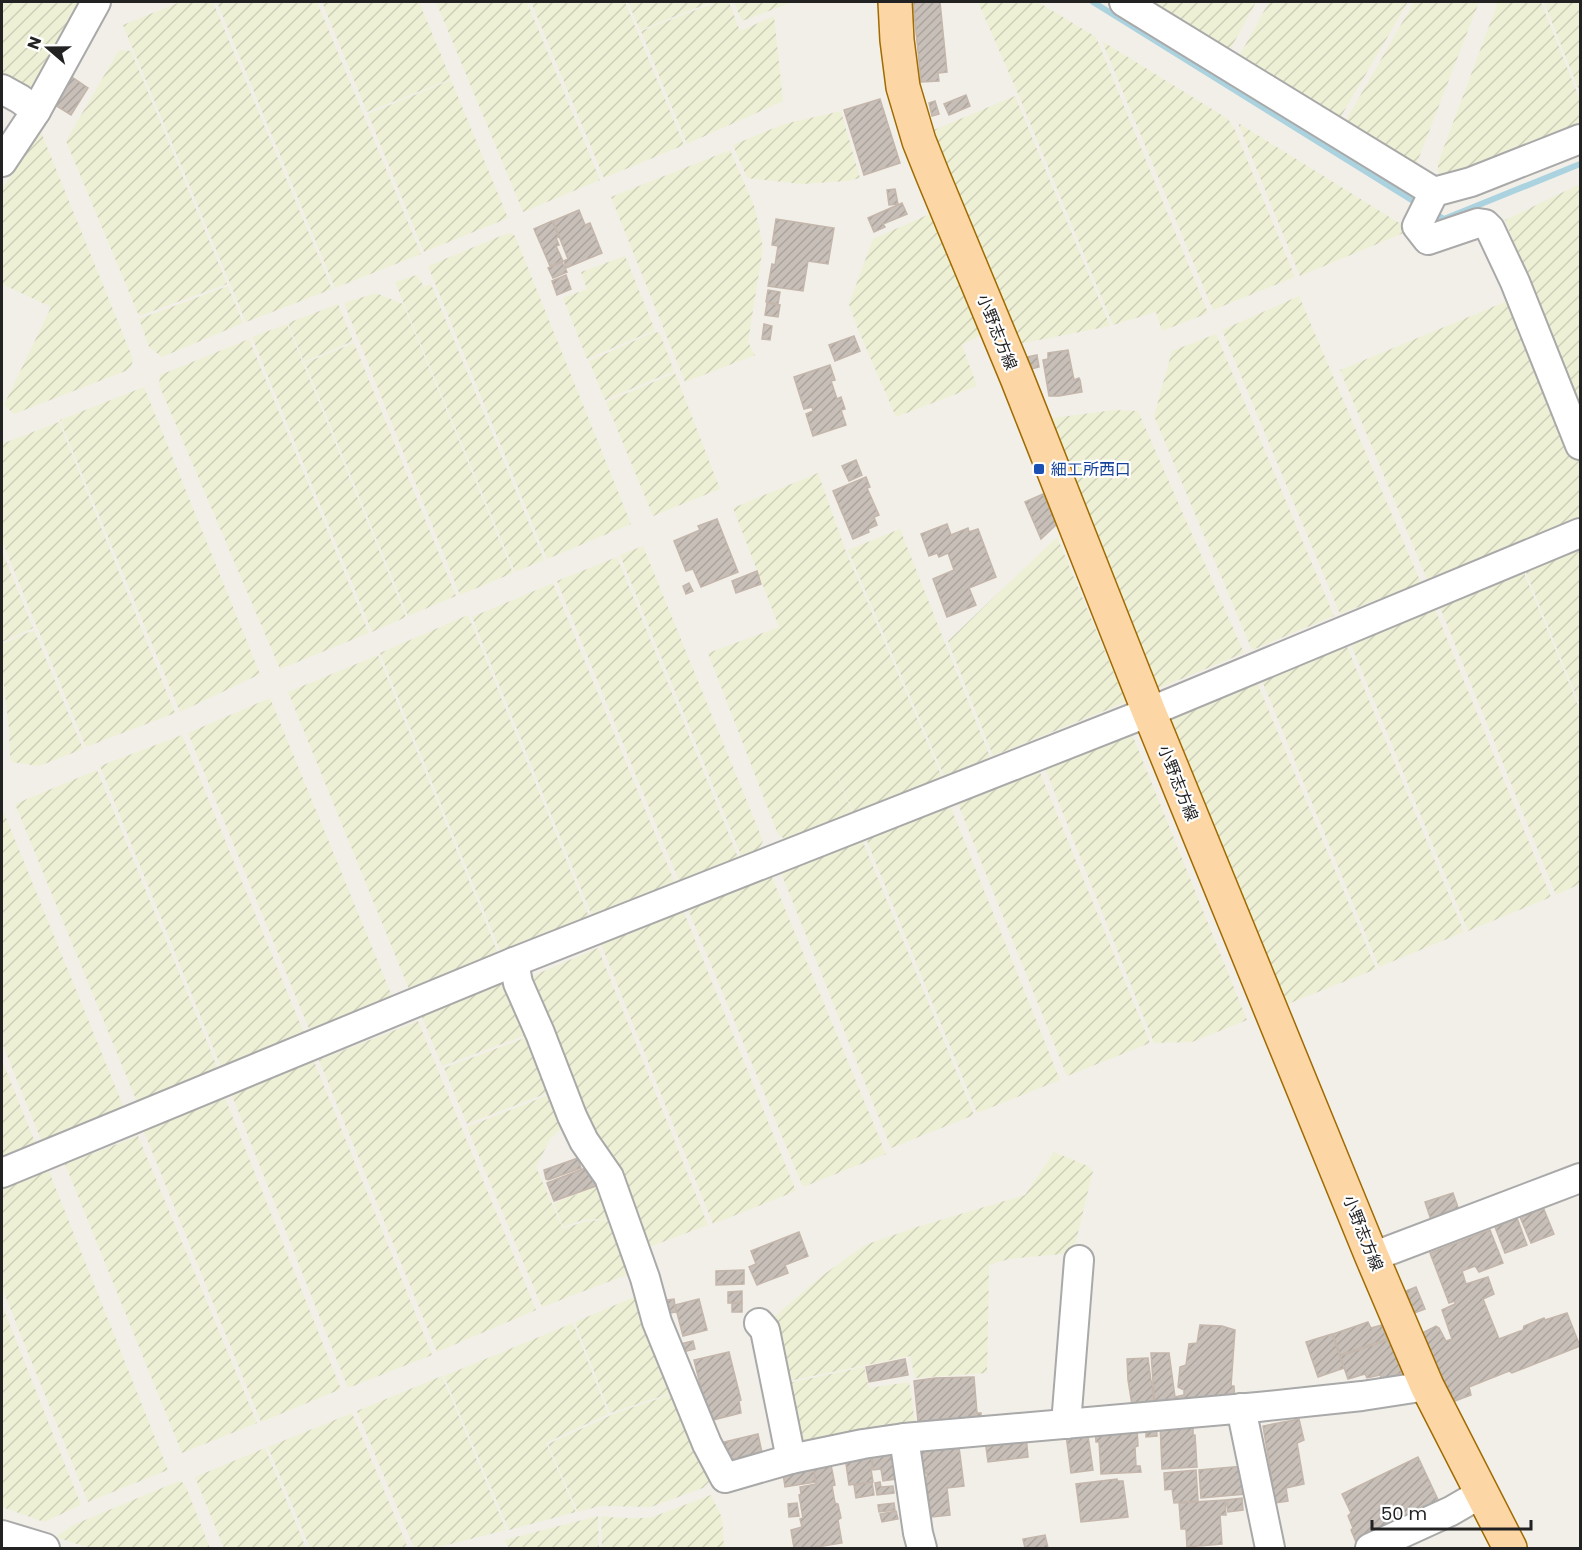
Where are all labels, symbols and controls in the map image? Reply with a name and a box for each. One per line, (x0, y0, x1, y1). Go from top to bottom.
north arrow (18, 18, 78, 78)
text: N (22, 33, 47, 53)
street label: 小野志方線 (971, 291, 1023, 373)
place label: 細工所西口 (1051, 458, 1131, 481)
marker: 細工所西口 (1032, 462, 1046, 476)
street label: 小野志方線 (1152, 742, 1204, 824)
street label: 小野志方線 (1337, 1192, 1389, 1274)
scale bar (1372, 1493, 1531, 1531)
text: 50 m (1381, 1501, 1427, 1526)

